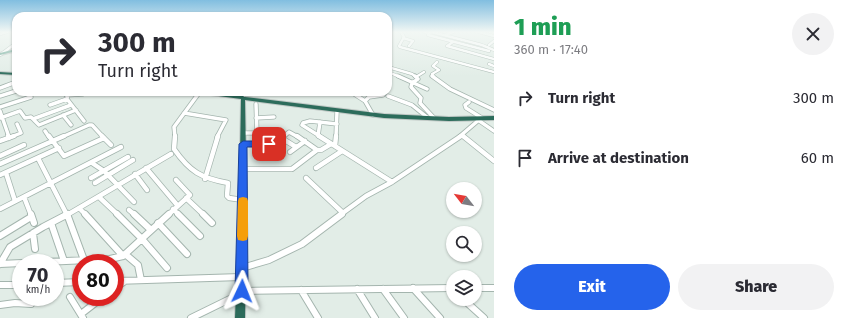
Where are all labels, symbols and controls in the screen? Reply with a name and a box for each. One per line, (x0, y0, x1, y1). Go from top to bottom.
text: 1 min (514, 13, 572, 41)
button: close (792, 13, 834, 55)
text: 300 m (98, 26, 176, 59)
icon: right (32, 28, 84, 80)
text: 360 m · 17:40 (514, 42, 588, 57)
text: Turn right (98, 60, 178, 82)
icon: right (514, 87, 536, 109)
text: Turn right (548, 89, 615, 107)
text: 300 m (793, 89, 834, 107)
pin (252, 127, 286, 161)
icon: arrive (258, 133, 280, 155)
icon: arrive (514, 147, 536, 169)
text: Arrive at destination (548, 149, 689, 167)
text: 60 m (801, 149, 834, 167)
north arrow (446, 182, 482, 218)
map controls (446, 182, 482, 306)
button: search (446, 226, 482, 262)
speed limit sign: 80 (72, 254, 124, 306)
text: 70 (28, 263, 48, 287)
button: Exit (514, 264, 670, 310)
button: Share (678, 264, 834, 310)
position arrow (221, 270, 263, 312)
button: layers (446, 270, 482, 306)
text: km/h (26, 284, 50, 296)

